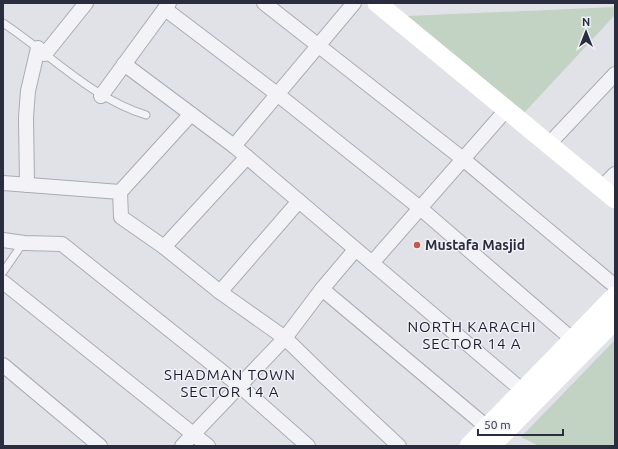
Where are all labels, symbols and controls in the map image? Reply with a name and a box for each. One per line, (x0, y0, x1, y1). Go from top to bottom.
north arrow (566, 12, 606, 52)
text: N (582, 16, 590, 28)
place label: Mustafa Masjid (425, 237, 525, 253)
marker: Mustafa Masjid (412, 240, 422, 250)
district label: NORTH KARACHI SECTOR 14 A (407, 318, 537, 352)
district label: SHADMAN TOWN SECTOR 14 A (164, 366, 296, 400)
scale bar (478, 411, 563, 437)
text: 50 m (484, 418, 511, 431)

